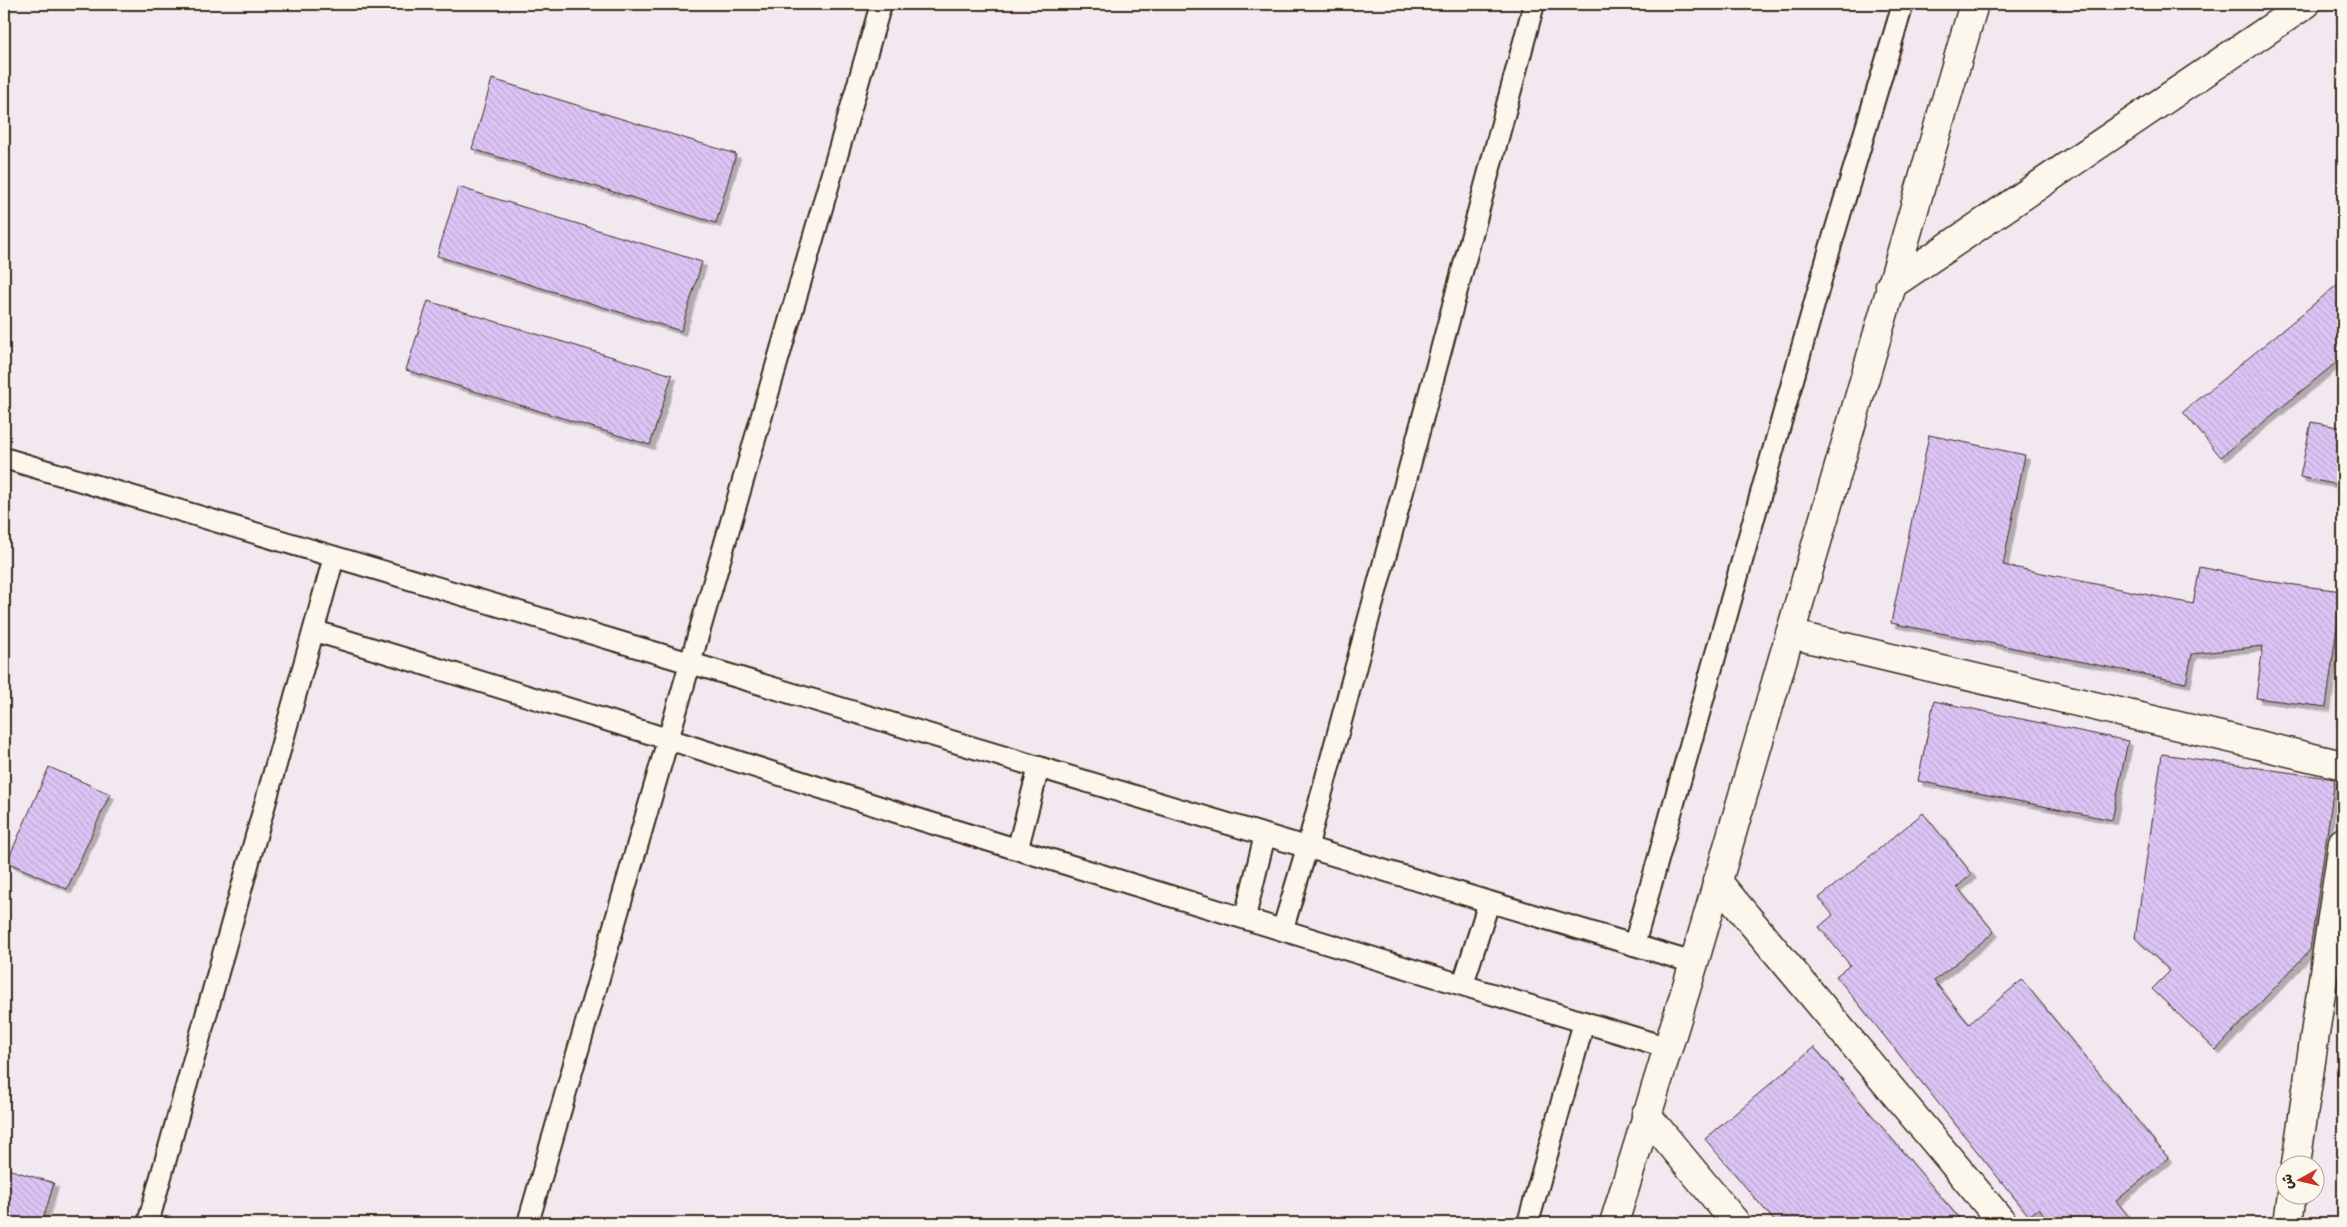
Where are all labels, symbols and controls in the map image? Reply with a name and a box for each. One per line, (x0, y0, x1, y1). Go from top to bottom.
north arrow (2274, 1154, 2324, 1204)
text: ش (2277, 1173, 2297, 1191)

